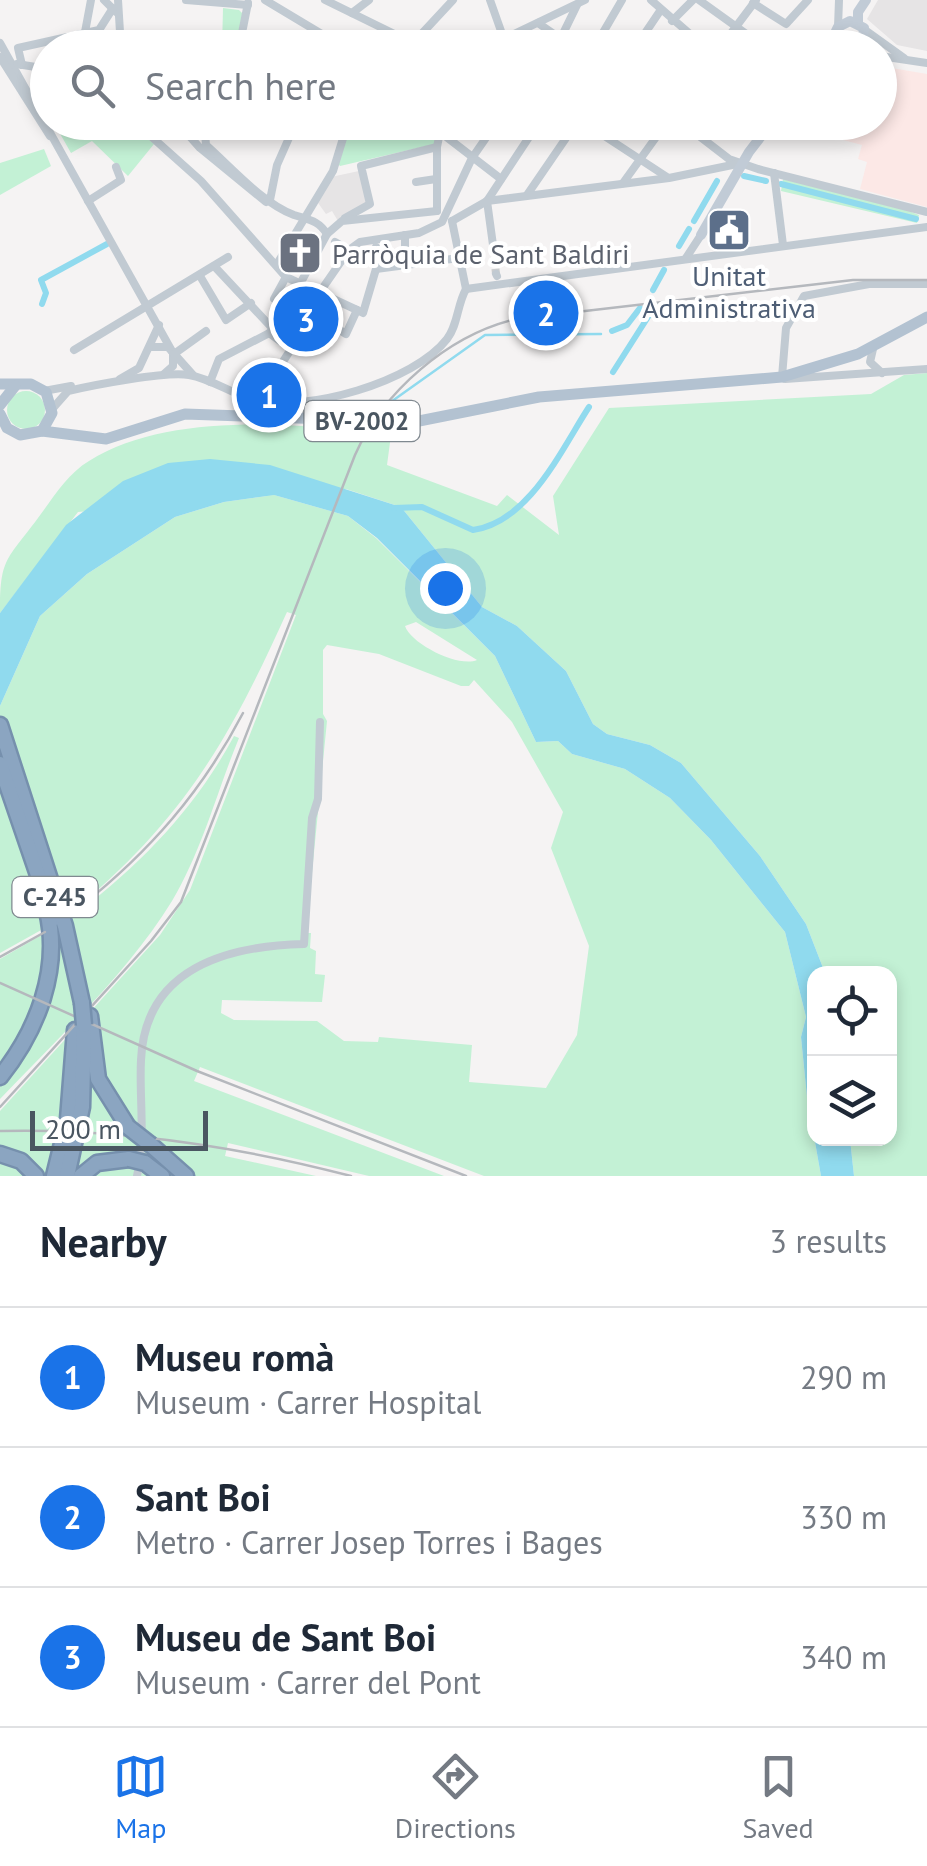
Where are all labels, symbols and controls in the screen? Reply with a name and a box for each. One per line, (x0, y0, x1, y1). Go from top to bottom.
search box (30, 30, 897, 140)
icon: search (65, 58, 120, 113)
text: Search here (145, 61, 337, 110)
public building icon: Unitat Administrativa (706, 207, 752, 253)
church icon: Parròquia de Sant Baldiri (277, 230, 323, 276)
place label: Parròquia de Sant Baldiri (332, 235, 629, 272)
place label: Unitat Administrativa (642, 257, 816, 326)
pin: 2 (514, 276, 578, 350)
pin: 3 (274, 282, 338, 356)
pin: 1 (236, 358, 302, 432)
road number: BV-2002 (304, 401, 420, 441)
your location (420, 563, 471, 614)
road number: C-245 (12, 877, 98, 917)
map controls (807, 966, 897, 1146)
button: locate (807, 966, 897, 1056)
button: layers (807, 1056, 897, 1146)
scale bar (30, 1106, 208, 1150)
text: 200 m (45, 1110, 121, 1147)
text: Nearby (40, 1214, 167, 1269)
text: 3 results (769, 1220, 887, 1262)
text: Museu romà (135, 1332, 334, 1381)
text: 1 (63, 1356, 82, 1398)
text: 290 m (800, 1356, 887, 1398)
text: Museum · Carrer Hospital (135, 1381, 481, 1423)
text: Sant Boi (135, 1472, 271, 1521)
text: 2 (63, 1496, 82, 1538)
text: 330 m (800, 1496, 887, 1538)
text: Metro · Carrer Josep Torres i Bages (135, 1521, 603, 1563)
text: Museu de Sant Boi (135, 1612, 436, 1661)
text: 3 (63, 1636, 82, 1678)
text: 340 m (800, 1636, 887, 1678)
text: Museum · Carrer del Pont (135, 1661, 481, 1703)
tab: Map (113, 1749, 168, 1846)
tab: Directions (395, 1749, 516, 1846)
tab: Saved (742, 1749, 814, 1846)

